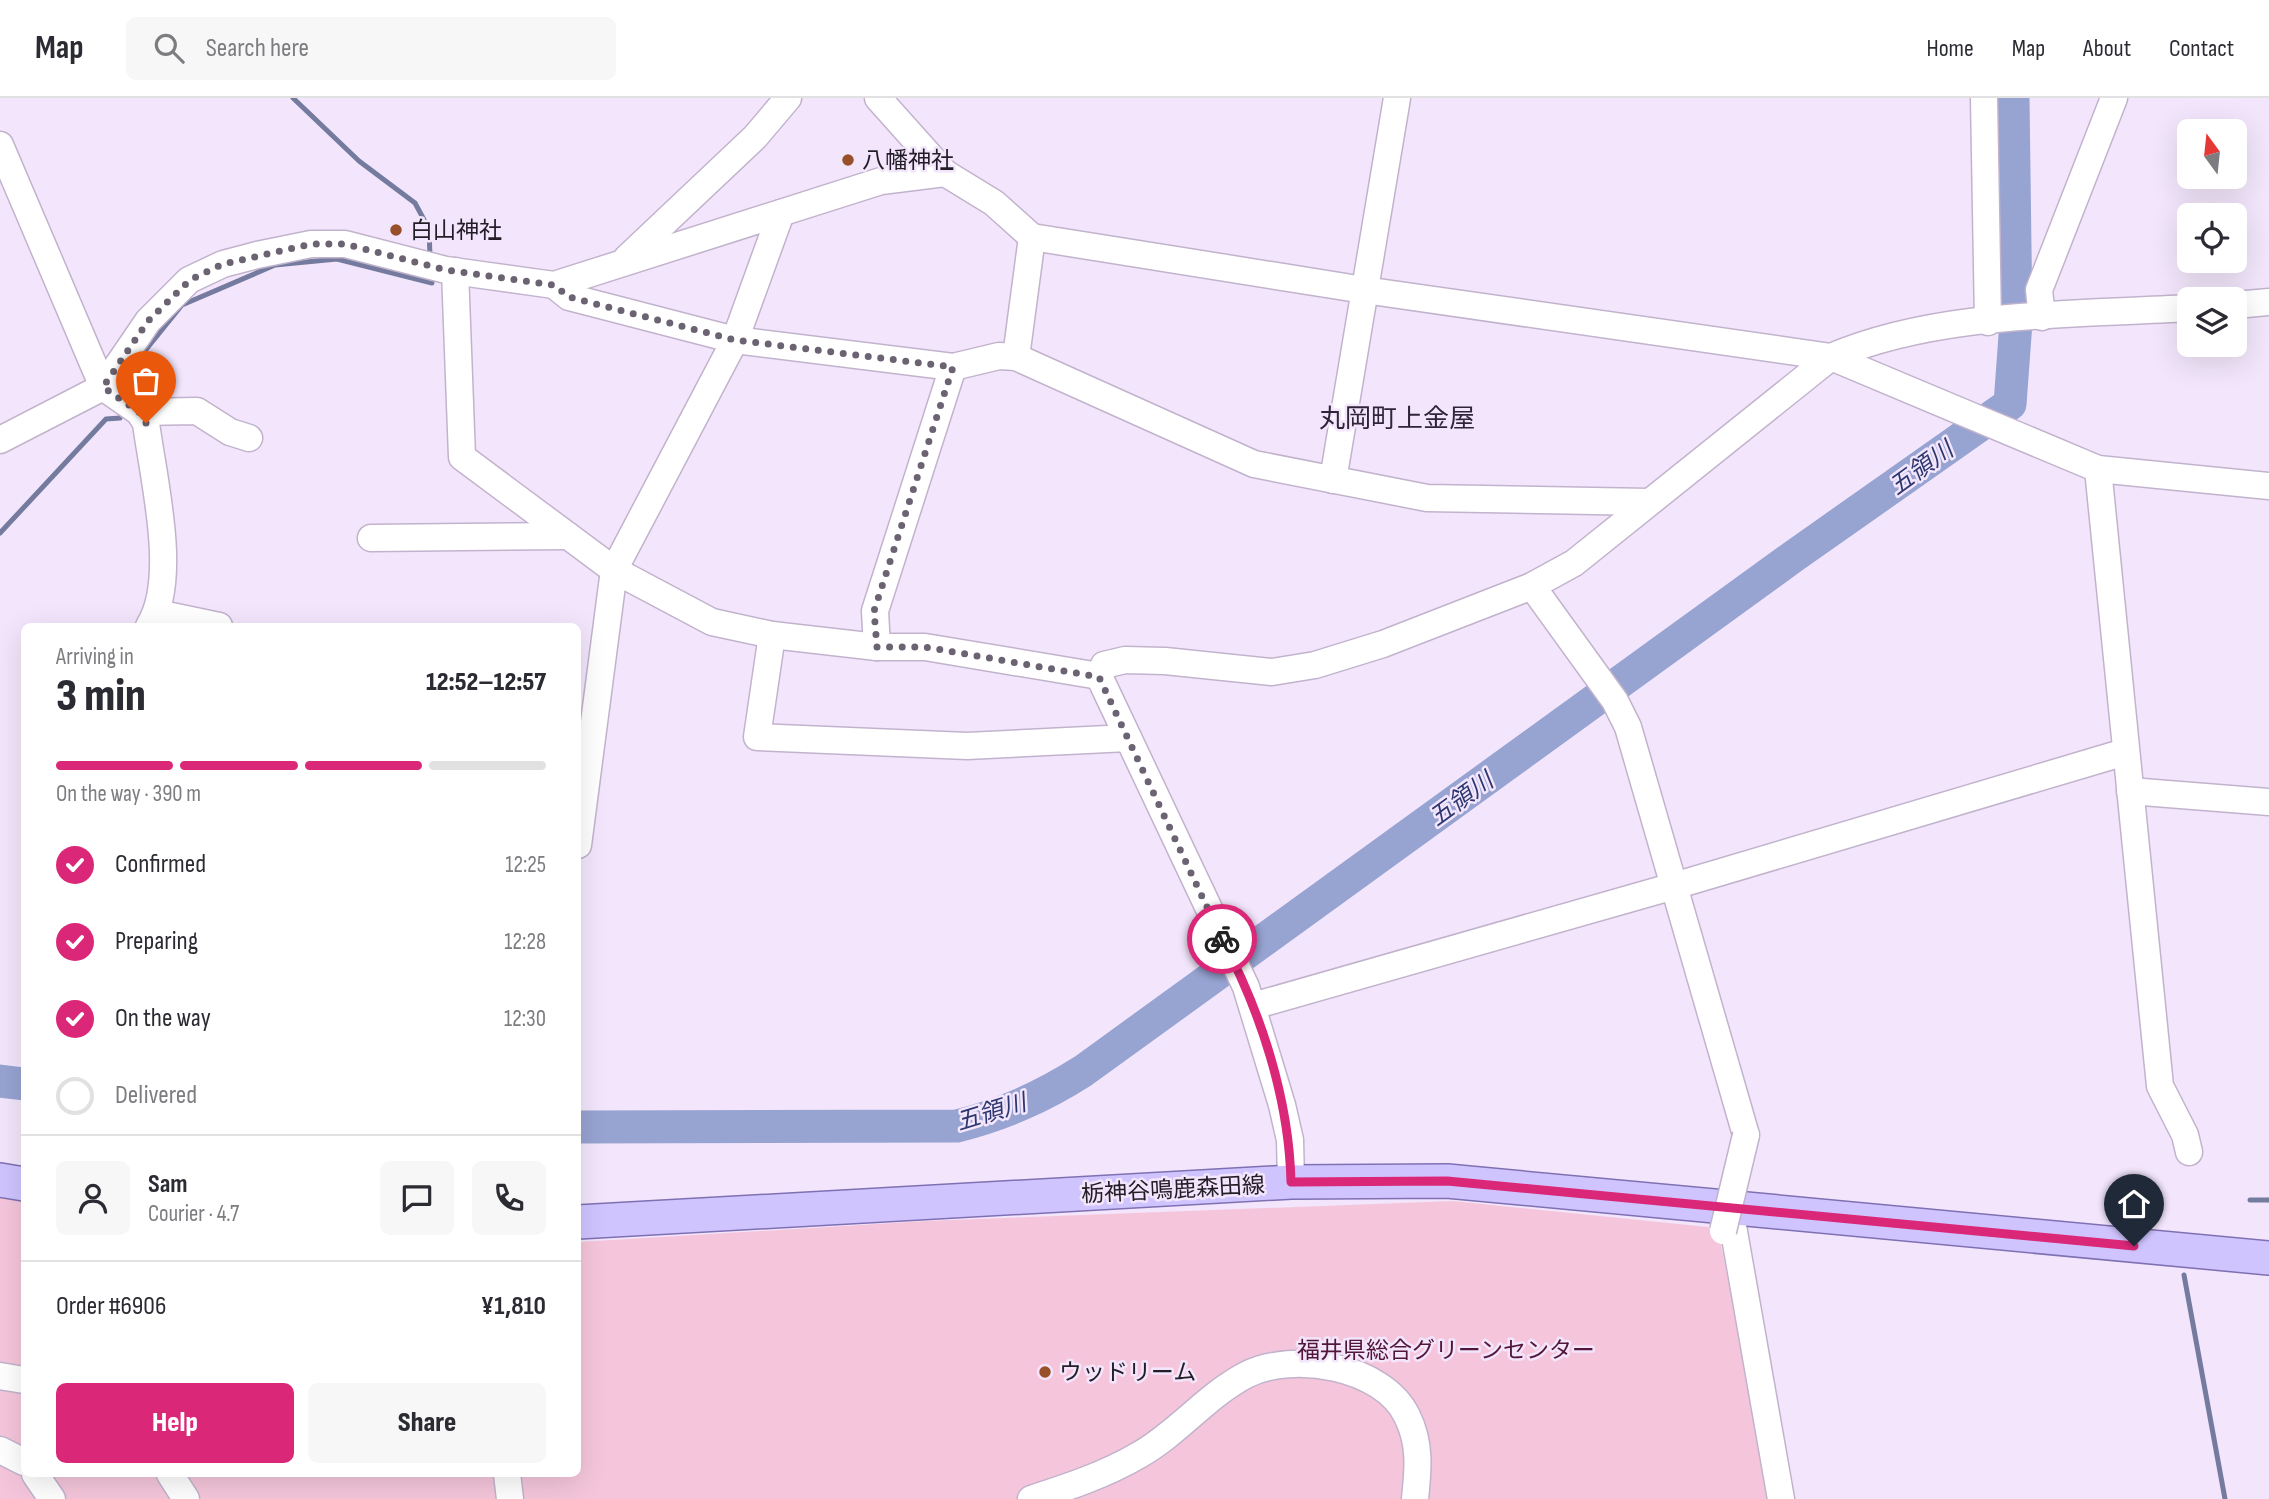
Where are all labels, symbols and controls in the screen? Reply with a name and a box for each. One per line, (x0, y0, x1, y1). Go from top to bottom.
search box (126, 17, 616, 80)
text: Map (35, 28, 84, 68)
icon: search (150, 29, 188, 67)
text: Search here (206, 33, 309, 64)
text: Home (1926, 34, 1974, 63)
text: Map (2012, 34, 2045, 63)
text: About (2083, 34, 2131, 63)
text: Contact (2169, 34, 2234, 63)
north arrow (2177, 119, 2247, 189)
map controls (2177, 119, 2247, 357)
place label: 八幡神社 (862, 147, 954, 175)
marker: 八幡神社 (840, 152, 856, 168)
button: locate (2177, 203, 2247, 273)
place label: 白山神社 (410, 217, 502, 245)
marker: 白山神社 (388, 222, 404, 238)
button: layers (2177, 287, 2247, 357)
pin (116, 351, 176, 423)
icon: bag (127, 362, 165, 400)
district label: 丸岡町上金屋 (1319, 404, 1475, 435)
water label: 五領川 (1884, 434, 1961, 501)
text: Arriving in (56, 643, 134, 671)
text: 12:52–12:57 (426, 667, 546, 698)
text: 3 min (56, 669, 146, 724)
water label: 五領川 (1424, 765, 1501, 832)
text: On the way · 390 m (56, 780, 201, 808)
icon: check (56, 846, 94, 884)
text: Confirmed (115, 849, 206, 880)
text: 12:25 (505, 851, 546, 879)
courier (1187, 904, 1257, 974)
icon: bike (1203, 920, 1241, 958)
icon: check (56, 923, 94, 961)
text: Preparing (115, 926, 198, 957)
text: 12:28 (504, 928, 546, 956)
icon: check (56, 1000, 94, 1038)
text: On the way (115, 1003, 211, 1034)
text: 12:30 (504, 1005, 546, 1033)
text: Delivered (115, 1080, 197, 1111)
water label: 五領川 (952, 1087, 1033, 1137)
button: person (56, 1161, 130, 1235)
button: chat (380, 1161, 454, 1235)
button: phone (472, 1161, 546, 1235)
text: Sam (148, 1169, 188, 1200)
street label: 栃神谷鳴鹿森田線 (1080, 1171, 1266, 1209)
pin (2104, 1174, 2164, 1246)
icon: home (2115, 1185, 2153, 1223)
text: Courier · 4.7 (148, 1200, 239, 1228)
text: Order #6906 (56, 1291, 166, 1322)
text: ¥1,810 (481, 1291, 546, 1322)
park label: 福井県総合グリーンセンター (1297, 1337, 1595, 1365)
place label: ウッドリーム (1059, 1359, 1196, 1387)
marker: ウッドリーム (1037, 1364, 1053, 1380)
button: Help (56, 1383, 294, 1463)
button: Share (308, 1383, 546, 1463)

